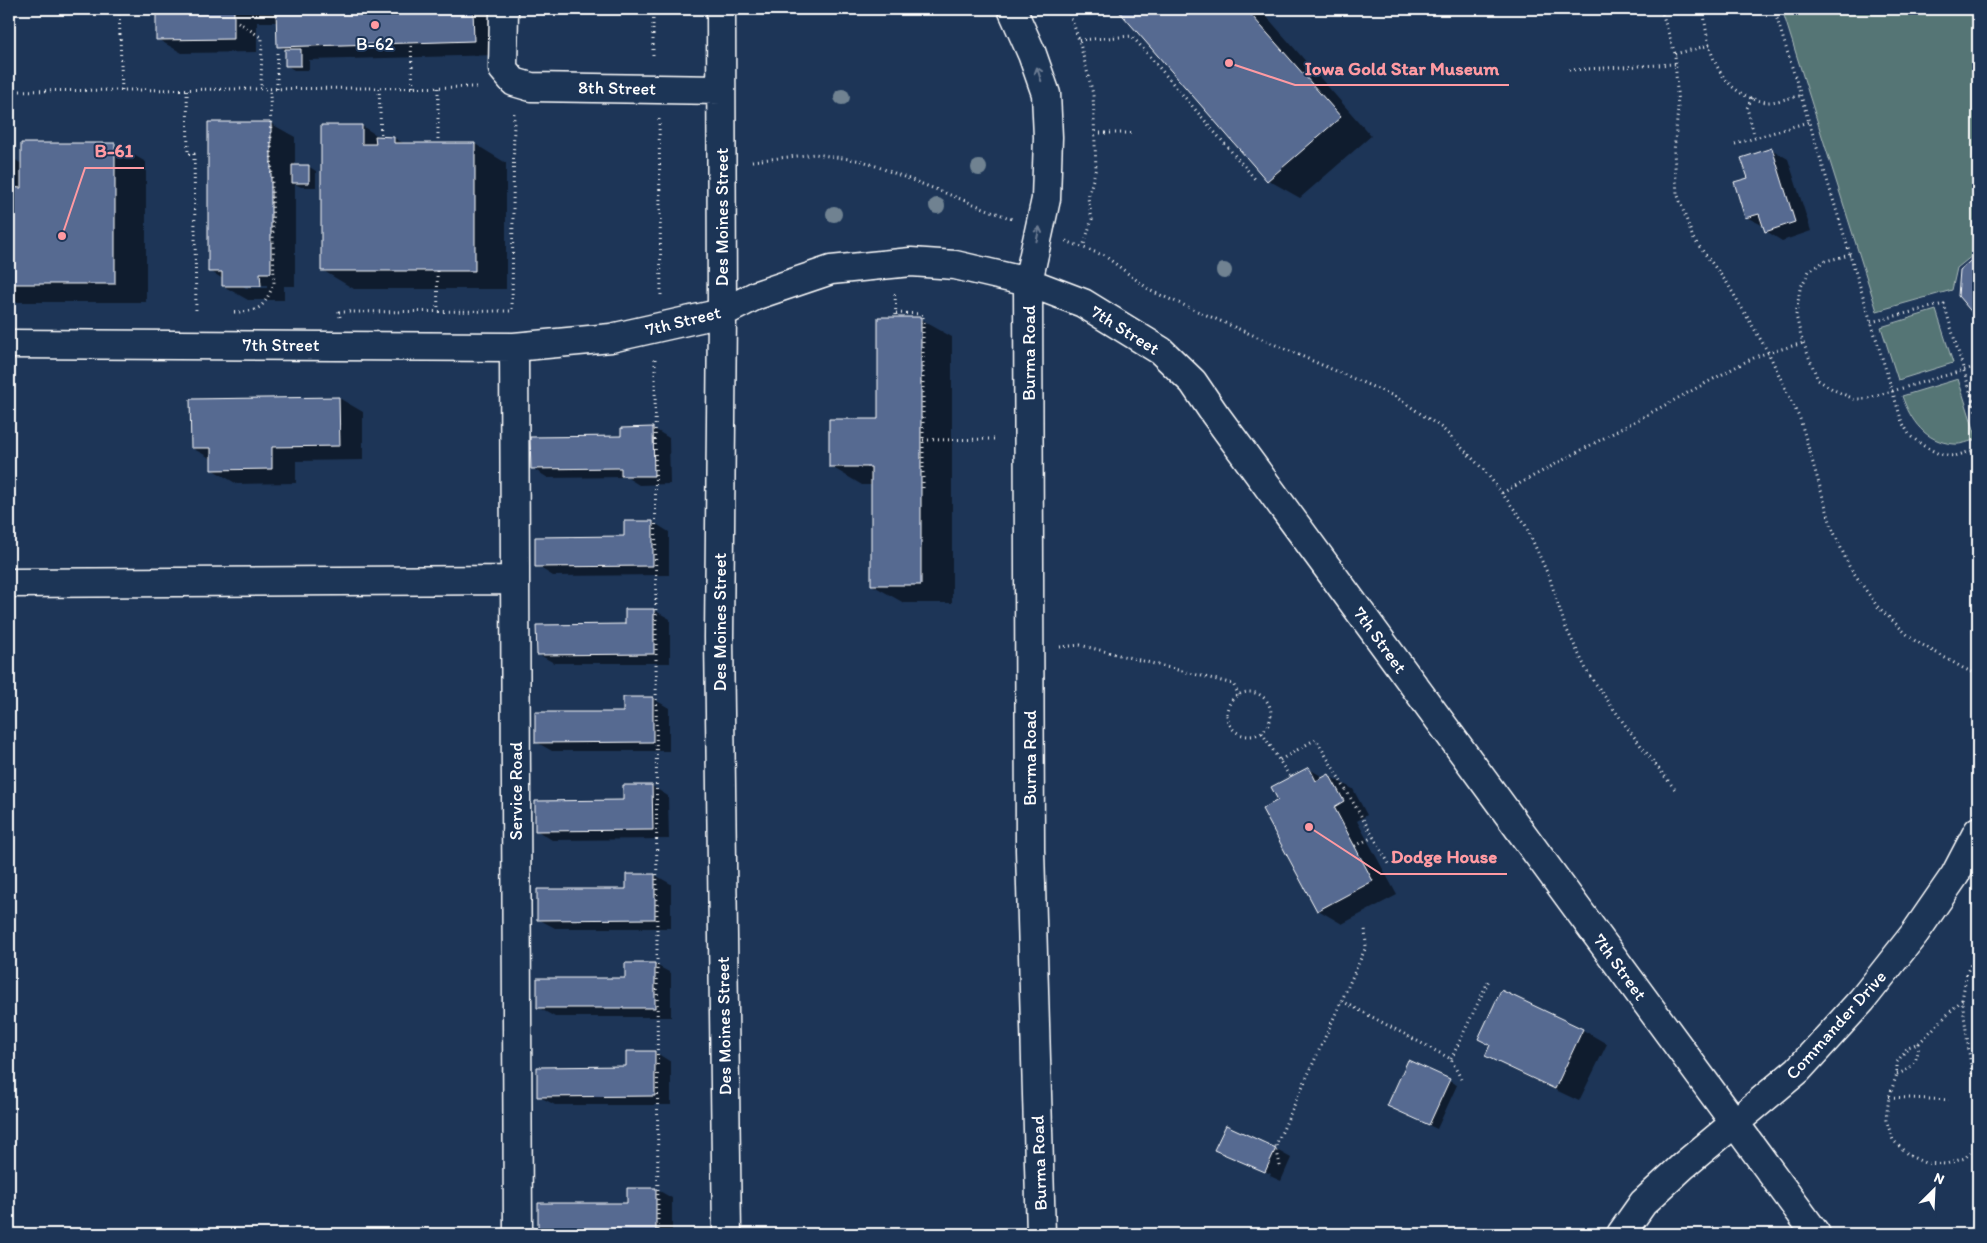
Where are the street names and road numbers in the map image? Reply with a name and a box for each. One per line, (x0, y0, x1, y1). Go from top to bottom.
street label: 8th Street (578, 76, 656, 100)
street label: Des Moines Street (711, 147, 733, 286)
street label: 7th Street (1087, 300, 1164, 360)
street label: 7th Street (643, 301, 723, 341)
street label: Burma Road (1018, 305, 1040, 401)
street label: 7th Street (243, 334, 320, 356)
street label: Des Moines Street (709, 552, 731, 691)
street label: 7th Street (1349, 602, 1412, 678)
street label: Burma Road (1019, 710, 1041, 806)
street label: Service Road (505, 742, 527, 840)
street label: 7th Street (1589, 929, 1652, 1005)
street label: Des Moines Street (712, 956, 736, 1096)
street label: Commander Drive (1781, 966, 1891, 1084)
street label: Burma Road (1026, 1115, 1052, 1211)

